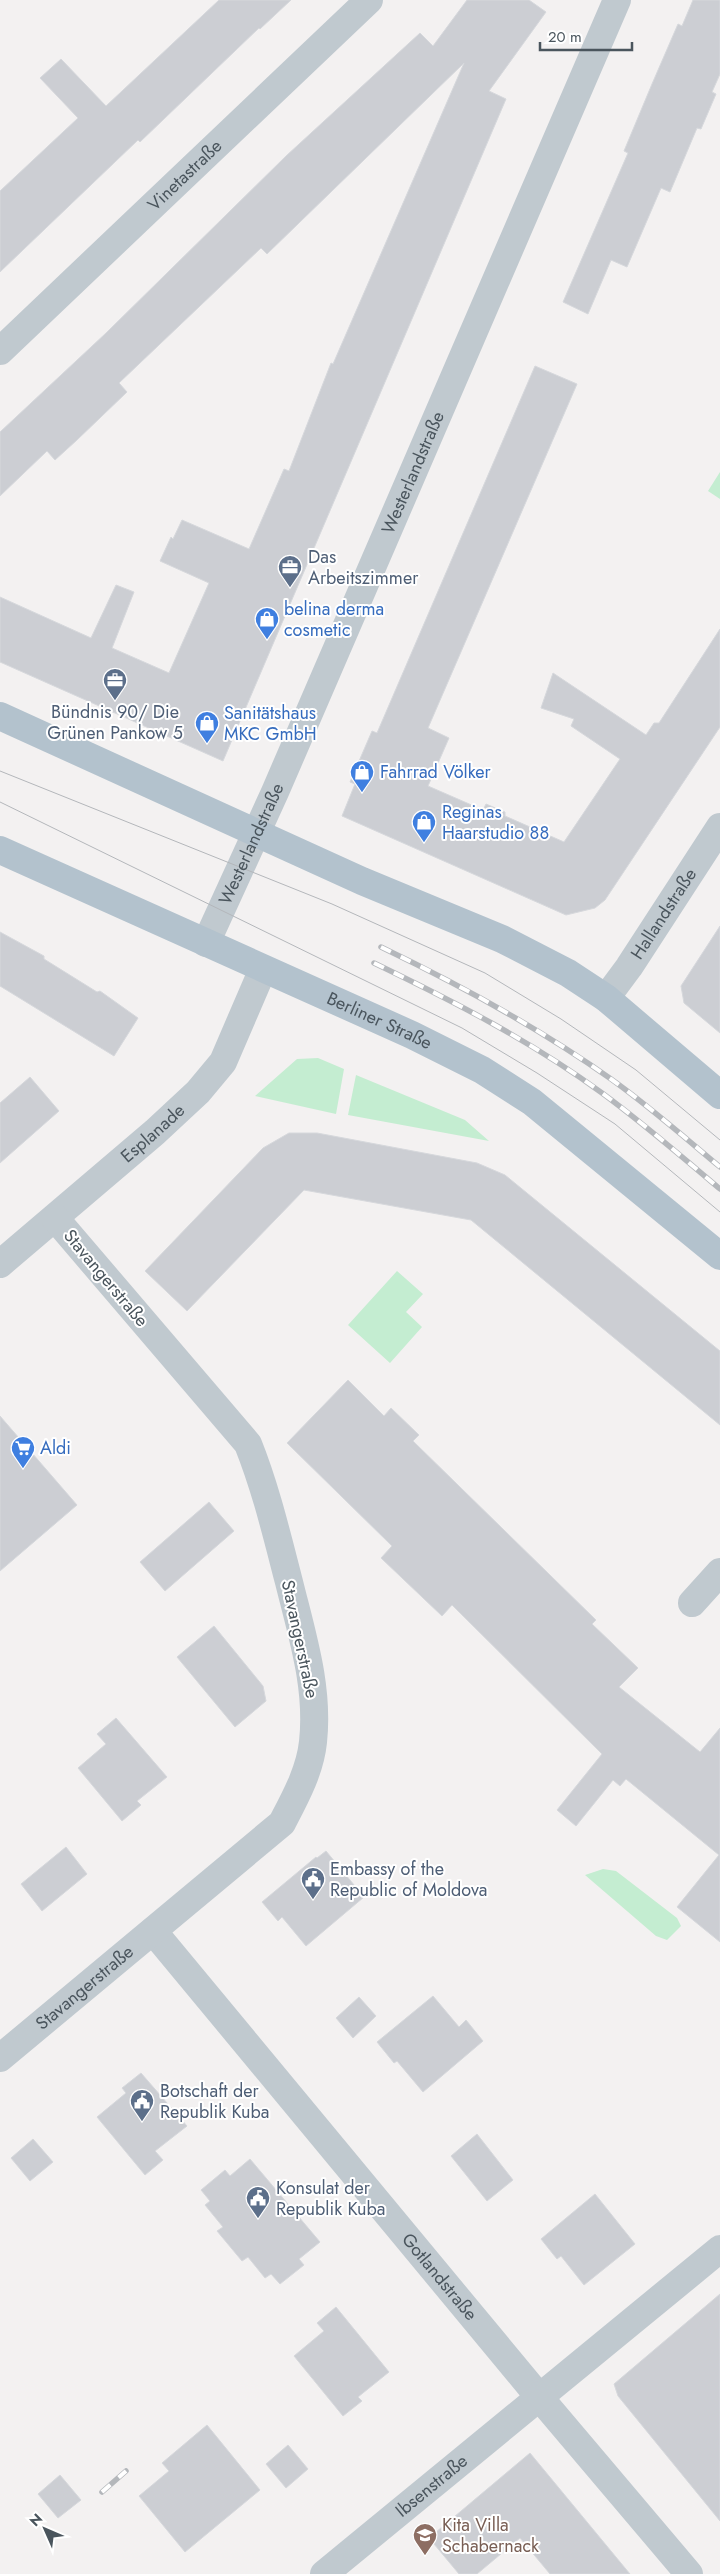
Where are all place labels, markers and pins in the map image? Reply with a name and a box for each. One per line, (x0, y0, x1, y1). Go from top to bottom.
place label: Das Arbeitszimmer (308, 544, 419, 591)
office icon: Das Arbeitszimmer (277, 554, 303, 588)
place label: belina derma cosmetic (284, 596, 384, 643)
shop icon: belina derma cosmetic (254, 606, 280, 640)
office icon: Bündnis 90/ Die Grünen Pankow 5 (102, 667, 128, 701)
place label: Bündnis 90/ Die Grünen Pankow 5 (47, 699, 183, 746)
place label: Sanitätshaus MKC GmbH (224, 700, 317, 747)
shop icon: Sanitätshaus MKC GmbH (194, 710, 220, 744)
shop icon: Fahrrad Völker (349, 759, 375, 793)
place label: Fahrrad Völker (380, 759, 492, 785)
place label: Reginas Haarstudio 88 (442, 799, 549, 846)
shop icon: Reginas Haarstudio 88 (411, 809, 437, 843)
supermarket icon: Aldi (10, 1435, 36, 1469)
place label: Aldi (40, 1435, 71, 1461)
place label: Embassy of the Republic of Moldova (330, 1856, 487, 1903)
public building icon: Embassy of the Republic of Moldova (300, 1866, 326, 1900)
place label: Botschaft der Republik Kuba (160, 2078, 269, 2125)
public building icon: Botschaft der Republik Kuba (129, 2088, 155, 2122)
place label: Konsulat der Republik Kuba (276, 2175, 385, 2222)
public building icon: Konsulat der Republik Kuba (245, 2185, 271, 2219)
place label: Kita Villa Schabernack (442, 2512, 539, 2559)
school or university icon: Kita Villa Schabernack (412, 2522, 438, 2556)

